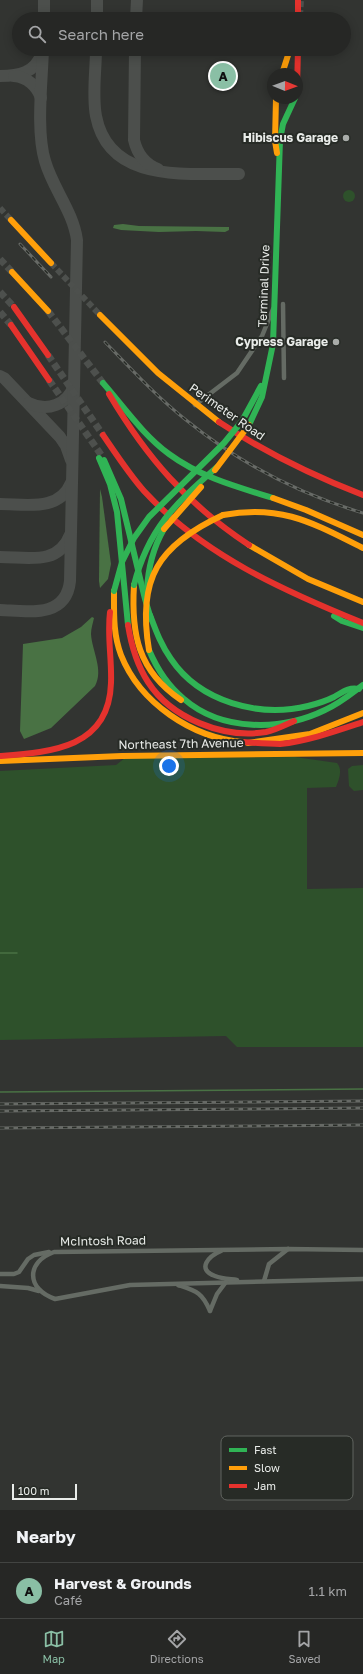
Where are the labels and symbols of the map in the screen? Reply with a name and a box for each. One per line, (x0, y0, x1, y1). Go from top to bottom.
pin: A (210, 61, 236, 91)
north arrow (267, 68, 303, 104)
place label: Hibiscus Garage (243, 130, 338, 145)
marker: Hibiscus Garage (341, 133, 351, 143)
street label: Terminal Drive (255, 244, 272, 328)
place label: Cypress Garage (235, 334, 328, 349)
marker: Cypress Garage (331, 337, 341, 347)
street label: Perimeter Road (187, 380, 268, 443)
street label: Northeast 7th Avenue (118, 735, 244, 752)
your location (159, 756, 179, 776)
street label: McIntosh Road (60, 1232, 146, 1249)
legend (221, 1436, 353, 1500)
text: Fast (254, 1443, 277, 1456)
text: Slow (254, 1461, 280, 1474)
text: Jam (254, 1479, 276, 1492)
scale bar (12, 1482, 77, 1501)

